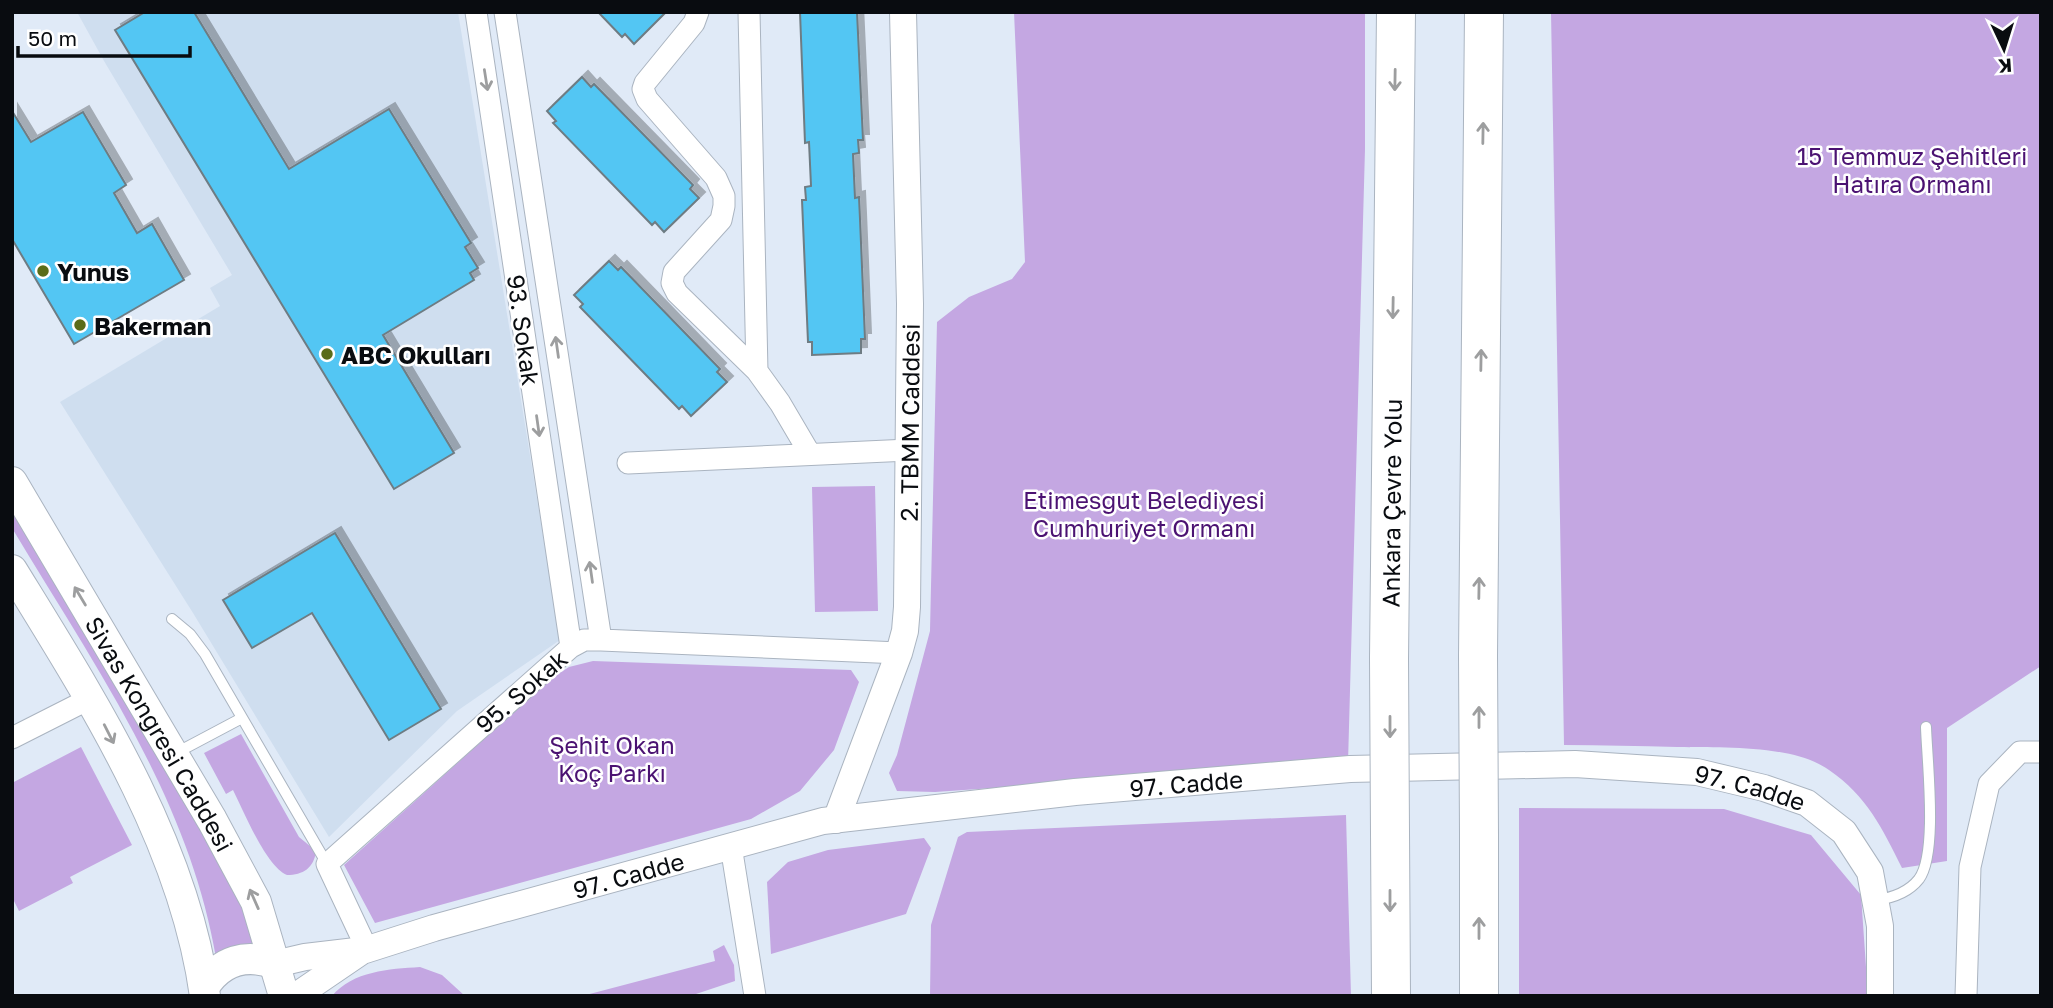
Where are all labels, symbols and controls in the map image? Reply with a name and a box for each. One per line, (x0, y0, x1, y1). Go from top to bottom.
scale bar (18, 14, 189, 58)
north arrow (1969, 14, 2039, 84)
text: 50 m (28, 25, 77, 51)
text: K (1997, 55, 2013, 78)
one-way arrow (480, 68, 493, 91)
one-way arrow (1388, 69, 1402, 92)
one-way arrow (1476, 121, 1490, 144)
park label: 15 Temmuz Şehitleri Hatıra Ormanı (1797, 141, 2027, 198)
place label: Yunus (57, 257, 129, 286)
marker: Yunus (35, 263, 51, 279)
street label: 93. Sokak (502, 273, 546, 387)
one-way arrow (1386, 296, 1400, 319)
place label: Bakerman (94, 311, 211, 340)
marker: Bakerman (72, 317, 88, 333)
street label: 2. TBMM Caddesi (893, 323, 924, 521)
one-way arrow (550, 336, 563, 359)
place label: ABC Okulları (341, 340, 491, 369)
marker: ABC Okulları (319, 346, 335, 362)
one-way arrow (1474, 349, 1488, 372)
street label: Ankara Çevre Yolu (1375, 398, 1406, 608)
one-way arrow (532, 414, 545, 437)
park label: Etimesgut Belediyesi Cumhuriyet Ormanı (1023, 485, 1265, 542)
one-way arrow (584, 561, 597, 584)
one-way arrow (1472, 576, 1486, 599)
one-way arrow (72, 587, 86, 607)
street label: Sivas Kongresi Caddesi (80, 611, 240, 856)
street label: 95. Sokak (469, 643, 573, 739)
one-way arrow (1472, 706, 1486, 729)
one-way arrow (1383, 715, 1396, 738)
one-way arrow (102, 724, 116, 744)
park label: Şehit Okan Koç Parkı (549, 730, 675, 787)
street label: 97. Cadde (1692, 757, 1810, 816)
street label: 97. Cadde (1128, 764, 1244, 802)
street label: 97. Cadde (570, 845, 687, 904)
one-way arrow (247, 889, 260, 911)
one-way arrow (1383, 890, 1397, 913)
one-way arrow (1472, 916, 1486, 939)

